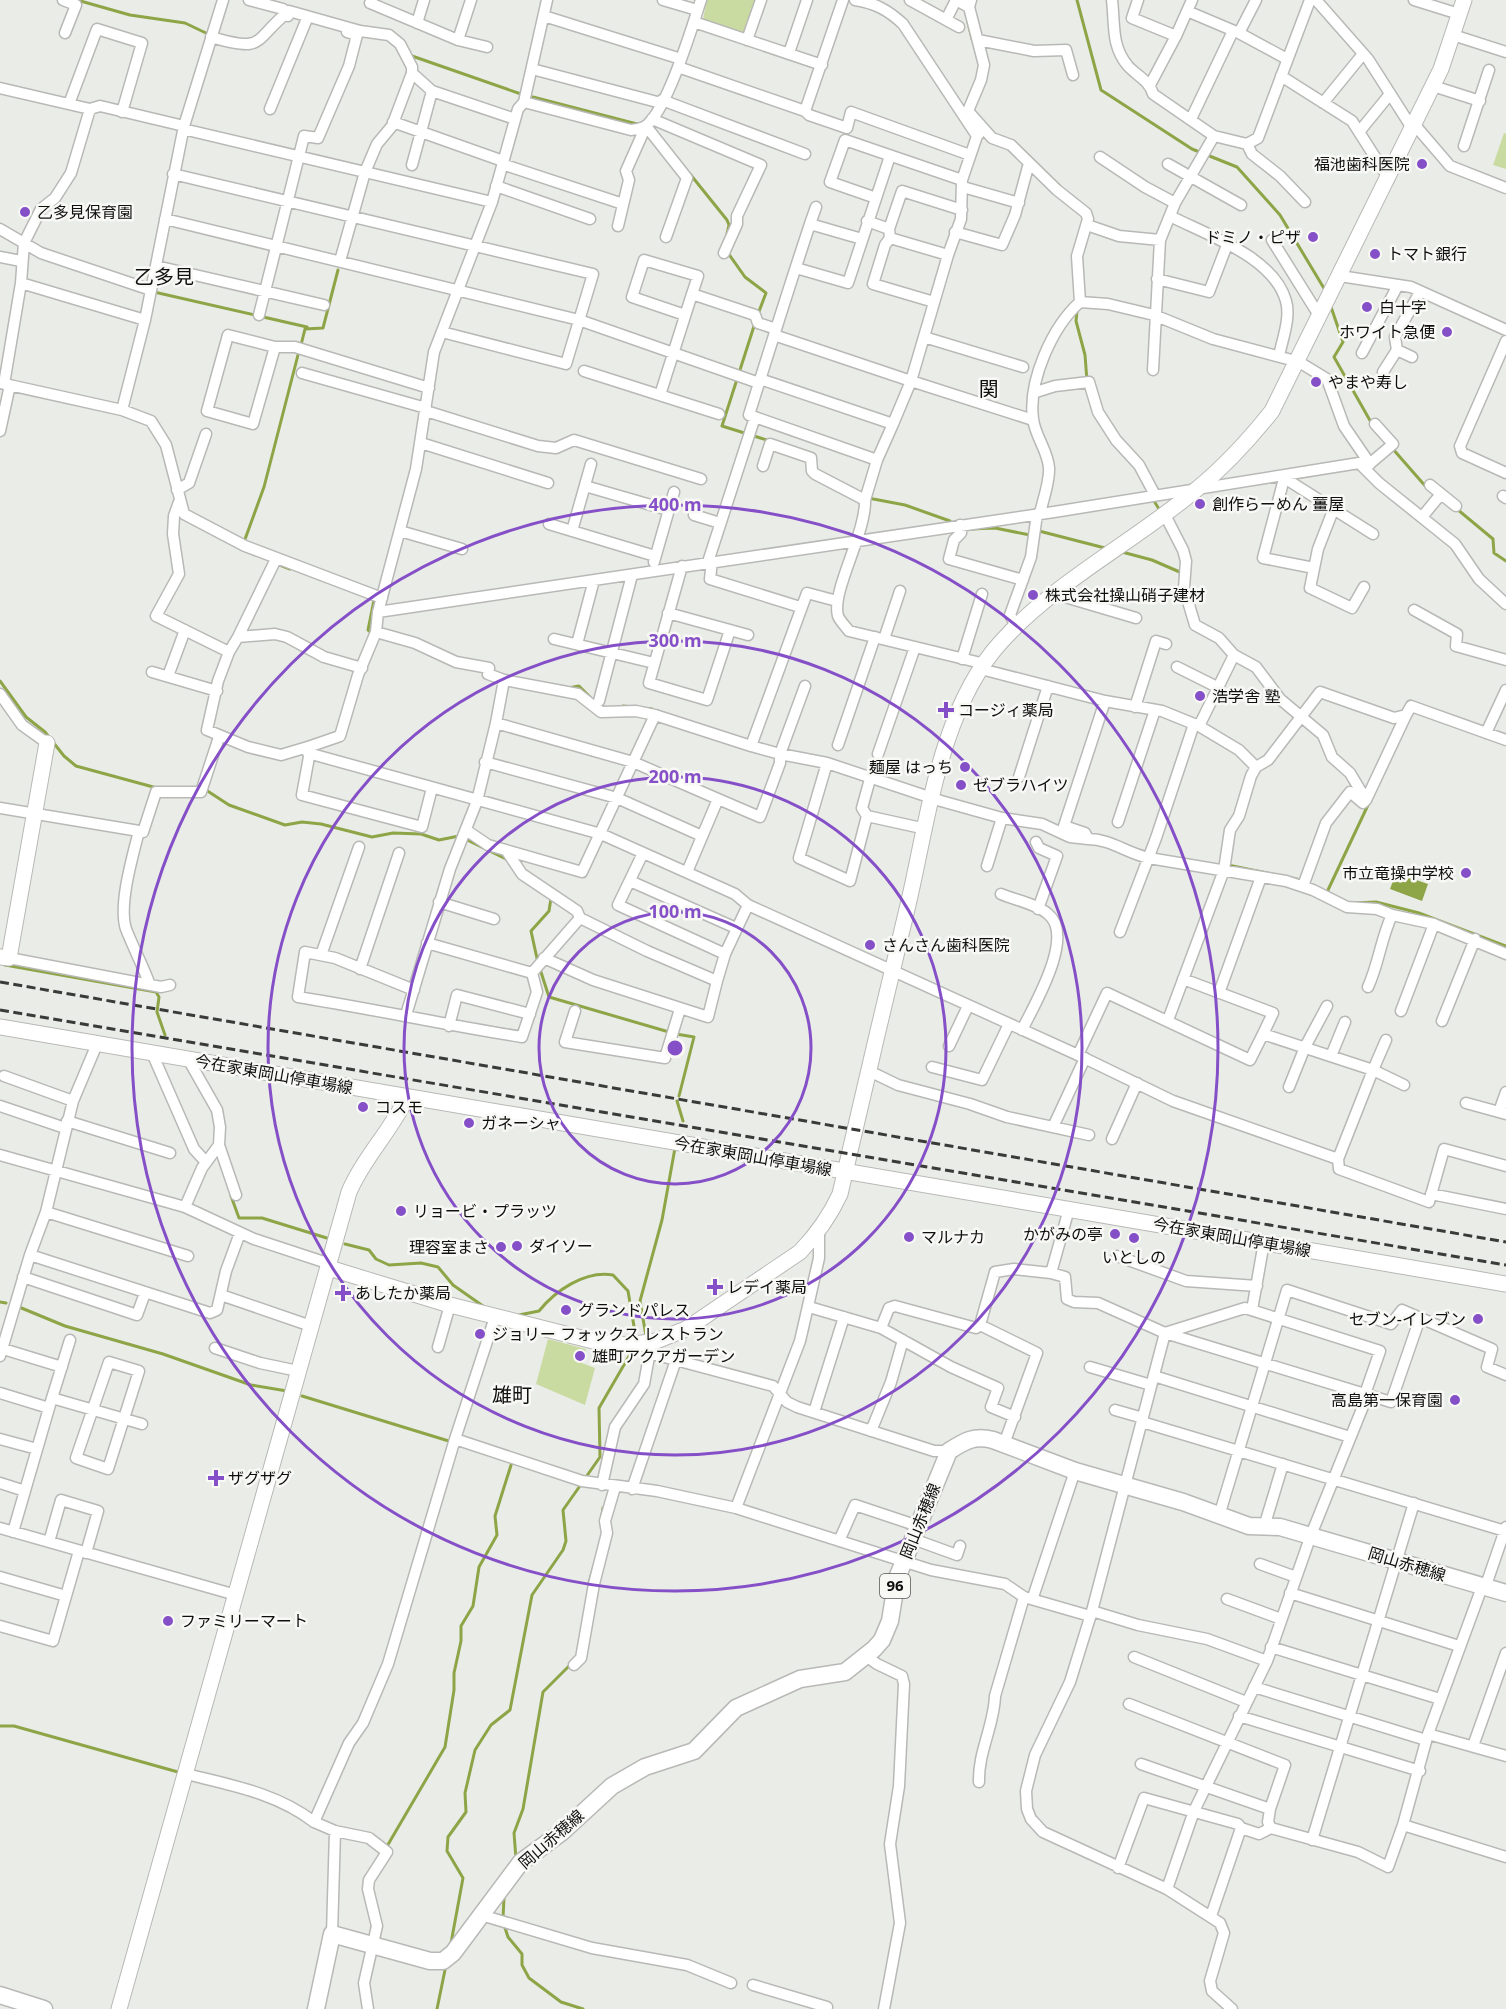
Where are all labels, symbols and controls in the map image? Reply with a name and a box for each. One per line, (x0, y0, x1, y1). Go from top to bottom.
place label: 福池歯科医院 (1314, 153, 1410, 175)
marker: 福池歯科医院 (1415, 157, 1429, 171)
place label: 乙多見保育園 (37, 201, 133, 223)
marker: 乙多見保育園 (18, 205, 32, 219)
place label: ドミノ・ピザ (1205, 226, 1301, 248)
marker: ドミノ・ピザ (1306, 230, 1320, 244)
place label: トマト銀行 (1387, 243, 1467, 265)
marker: トマト銀行 (1368, 247, 1382, 261)
district label: 乙多見 (134, 263, 194, 290)
place label: 白十字 (1379, 296, 1427, 318)
marker: 白十字 (1360, 300, 1374, 314)
place label: ホワイト急便 (1339, 321, 1435, 343)
marker: ホワイト急便 (1440, 325, 1454, 339)
place label: やまや寿し (1328, 371, 1408, 393)
district label: 関 (979, 375, 999, 402)
marker: やまや寿し (1309, 375, 1323, 389)
text: 400 m (648, 492, 702, 516)
place label: 創作らーめん 薑屋 (1212, 493, 1344, 515)
marker: 創作らーめん 薑屋 (1193, 497, 1207, 511)
place label: 株式会社操山硝子建材 (1045, 584, 1205, 606)
marker: 株式会社操山硝子建材 (1026, 588, 1040, 602)
text: 300 m (648, 628, 702, 652)
place label: 浩学舎 塾 (1212, 685, 1280, 707)
marker: 浩学舎 塾 (1193, 689, 1207, 703)
place label: コージィ薬局 (958, 699, 1054, 721)
marker: コージィ薬局 (939, 703, 953, 717)
place label: 麺屋 はっち (869, 756, 953, 778)
marker: 麺屋 はっち (958, 760, 972, 774)
text: 200 m (648, 764, 702, 788)
place label: ゼブラハイツ (973, 774, 1069, 796)
marker: ゼブラハイツ (954, 778, 968, 792)
place label: 市立竜操中学校 (1342, 862, 1454, 884)
marker: 市立竜操中学校 (1459, 866, 1473, 880)
text: 100 m (648, 899, 702, 923)
place label: さんさん歯科医院 (882, 934, 1010, 956)
marker: さんさん歯科医院 (863, 938, 877, 952)
centre of rings (665, 1038, 685, 1058)
street label: 今在家東岡山停車場線 (193, 1049, 355, 1099)
place label: コスモ (375, 1096, 423, 1118)
marker: コスモ (356, 1100, 370, 1114)
place label: ガネーシャ (481, 1112, 561, 1134)
marker: ガネーシャ (462, 1116, 476, 1130)
street label: 今在家東岡山停車場線 (672, 1131, 834, 1181)
place label: リョービ・プラッツ (413, 1200, 557, 1222)
marker: リョービ・プラッツ (394, 1204, 408, 1218)
street label: 今在家東岡山停車場線 (1151, 1212, 1313, 1262)
place label: かがみの亭 (1023, 1223, 1103, 1245)
place label: マルナカ (921, 1226, 985, 1248)
marker: かがみの亭 (1108, 1227, 1122, 1241)
marker: マルナカ (902, 1230, 916, 1244)
marker: いとしの (1127, 1231, 1141, 1245)
place label: ダイソー (529, 1235, 593, 1257)
place label: 理容室まさ (409, 1236, 489, 1258)
marker: ダイソー (510, 1239, 524, 1253)
marker: 理容室まさ (494, 1240, 508, 1254)
place label: いとしの (1102, 1246, 1166, 1268)
place label: レデイ薬局 (727, 1276, 807, 1298)
marker: レデイ薬局 (708, 1280, 722, 1294)
place label: あしたか薬局 (355, 1282, 451, 1304)
marker: あしたか薬局 (336, 1286, 350, 1300)
place label: グランドパレス (578, 1299, 690, 1321)
marker: グランドパレス (559, 1303, 573, 1317)
place label: セブン-イレブン (1349, 1308, 1466, 1330)
marker: セブン-イレブン (1471, 1312, 1485, 1326)
place label: ジョリー フォックス レストラン (492, 1323, 724, 1345)
marker: ジョリー フォックス レストラン (473, 1327, 487, 1341)
place label: 雄町アクアガーデン (592, 1345, 735, 1367)
marker: 雄町アクアガーデン (573, 1349, 587, 1363)
district label: 雄町 (492, 1381, 532, 1408)
place label: 高島第一保育園 (1331, 1389, 1443, 1411)
marker: 高島第一保育園 (1448, 1393, 1462, 1407)
place label: ザグザグ (228, 1467, 292, 1489)
marker: ザグザグ (209, 1471, 223, 1485)
street label: 岡山赤穂線 (895, 1480, 945, 1562)
street label: 岡山赤穂線 (1366, 1542, 1448, 1586)
road number: 96 (880, 1574, 910, 1598)
place label: ファミリーマート (180, 1610, 308, 1632)
marker: ファミリーマート (161, 1614, 175, 1628)
street label: 岡山赤穂線 (514, 1804, 588, 1874)

